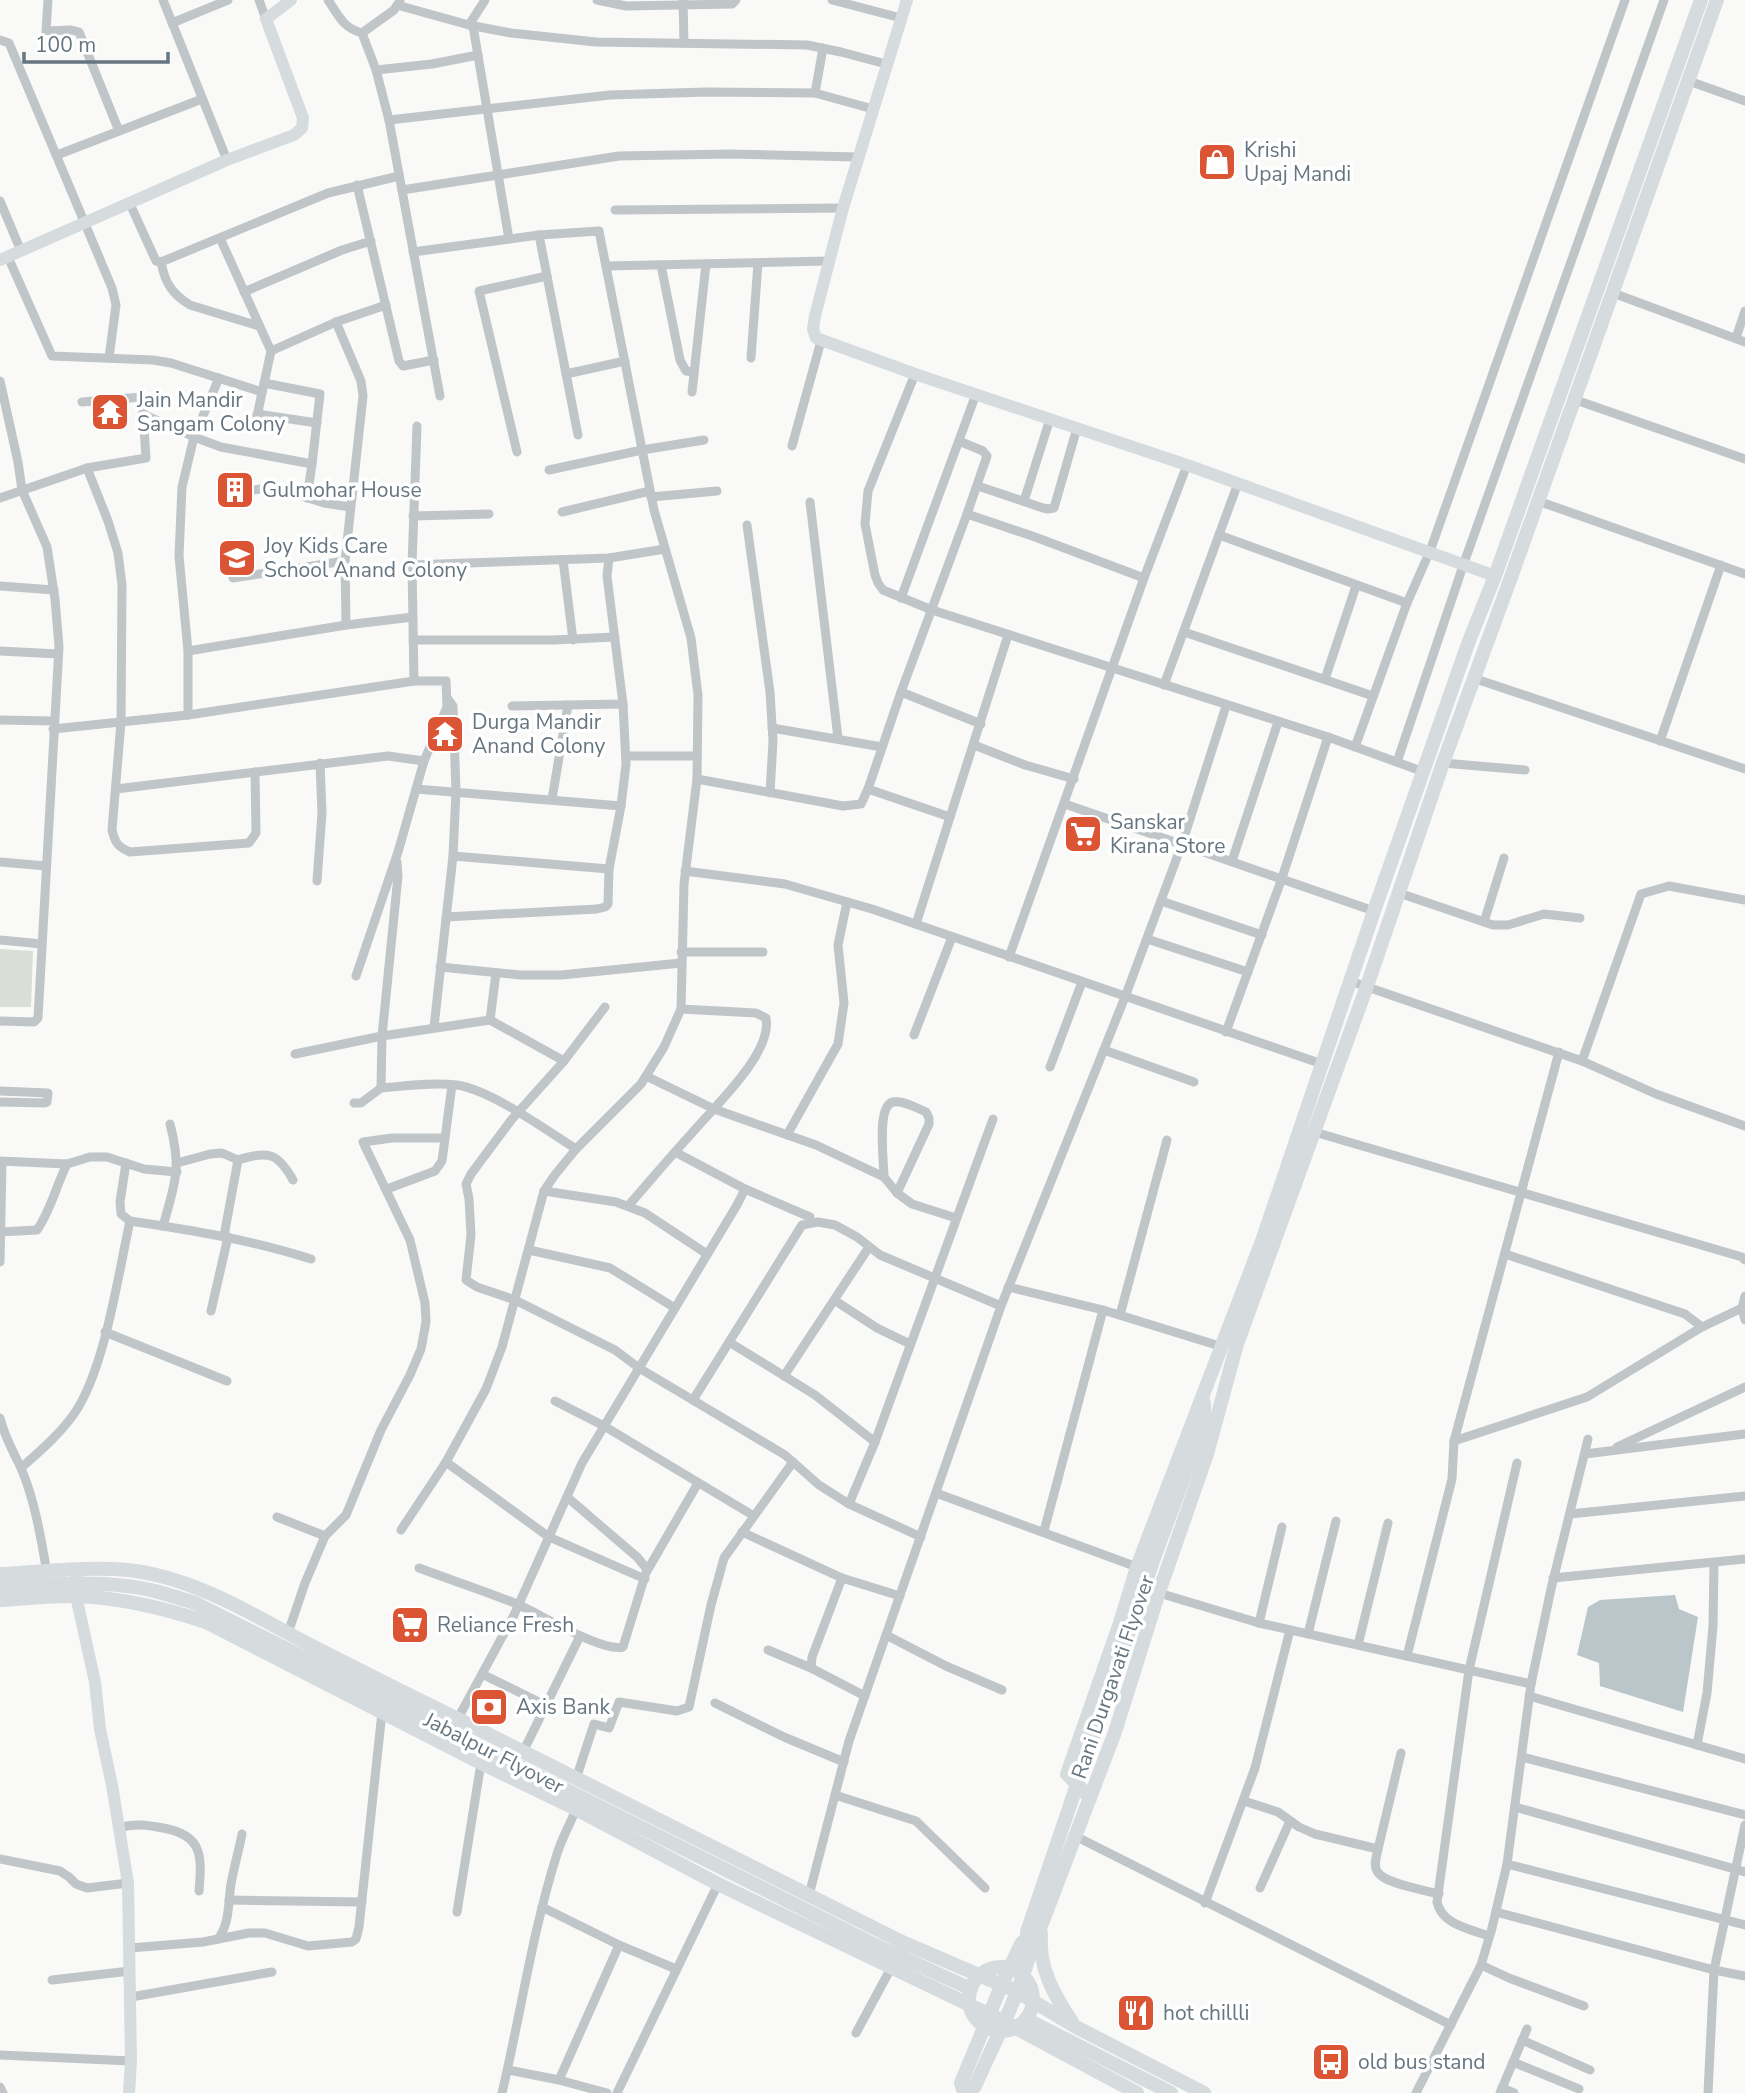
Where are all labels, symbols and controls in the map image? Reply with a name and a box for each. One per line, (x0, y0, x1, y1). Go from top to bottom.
scale bar (24, 21, 168, 65)
text: 100 m (35, 31, 96, 59)
place label: Krishi Upaj Mandi (1244, 136, 1351, 188)
shop icon: Krishi Upaj Mandi (1196, 141, 1238, 183)
place label: Jain Mandir Sangam Colony (136, 386, 285, 438)
temple icon: Jain Mandir Sangam Colony (89, 391, 131, 433)
building icon: Gulmohar House (214, 469, 256, 511)
place label: Gulmohar House (262, 476, 422, 504)
place label: Joy Kids Care School Anand Colony (263, 532, 467, 584)
school or university icon: Joy Kids Care School Anand Colony (216, 537, 258, 579)
place label: Durga Mandir Anand Colony (472, 708, 606, 760)
temple icon: Durga Mandir Anand Colony (424, 713, 466, 755)
place label: Sanskar Kirana Store (1110, 808, 1225, 860)
supermarket icon: Sanskar Kirana Store (1062, 813, 1104, 855)
street label: Rani Durgavati Flyover (1065, 1571, 1161, 1783)
supermarket icon: Reliance Fresh (389, 1604, 431, 1646)
place label: Reliance Fresh (437, 1611, 574, 1639)
bank icon: Axis Bank (468, 1686, 510, 1728)
place label: Axis Bank (516, 1693, 611, 1721)
street label: Jabalpur Flyover (418, 1705, 569, 1801)
restaurant icon: hot chillli (1115, 1992, 1157, 2034)
place label: hot chillli (1163, 1999, 1249, 2027)
bus stop icon: old bus stand (1310, 2041, 1352, 2083)
place label: old bus stand (1358, 2048, 1486, 2076)

